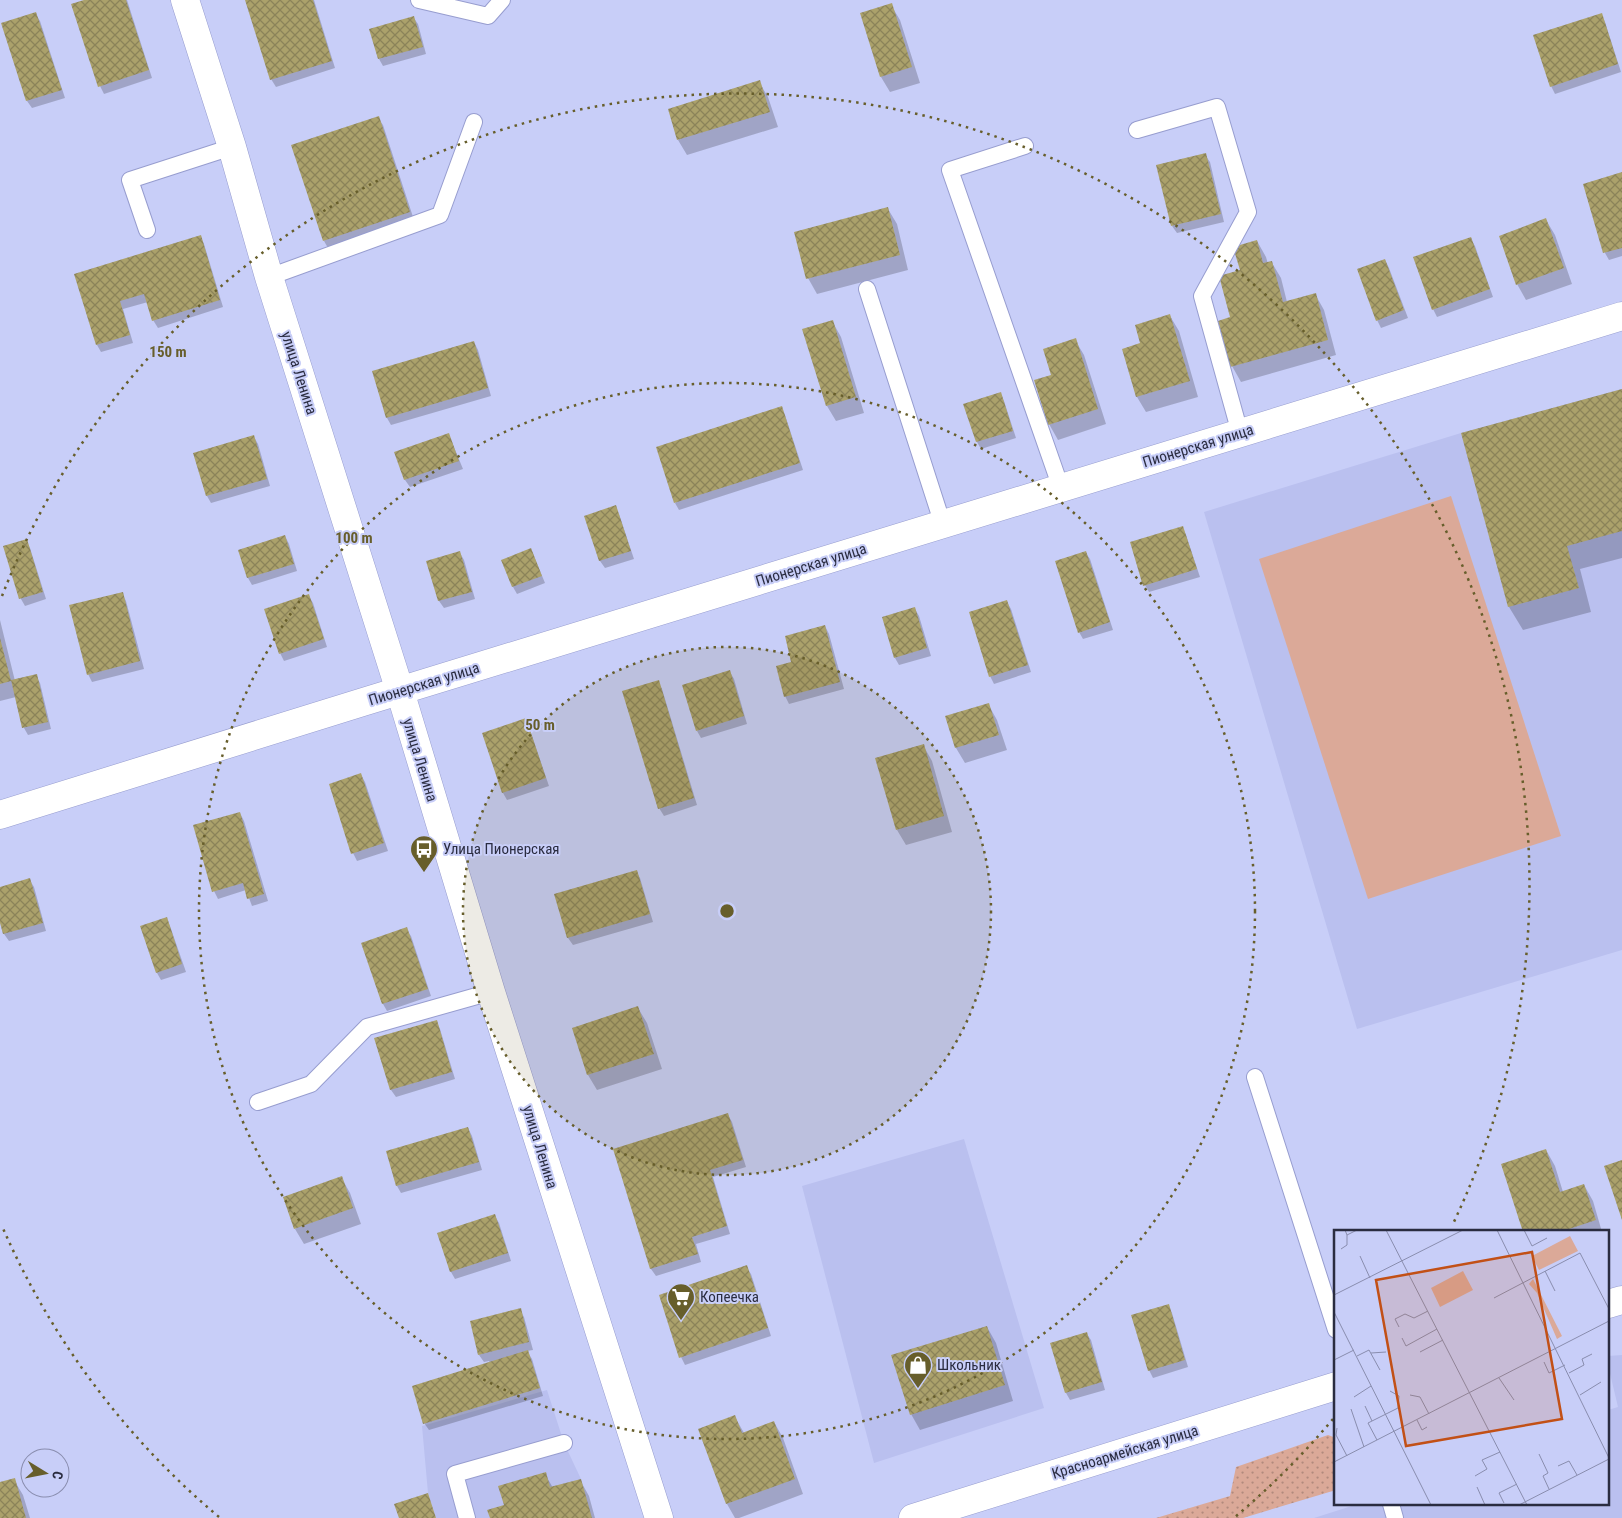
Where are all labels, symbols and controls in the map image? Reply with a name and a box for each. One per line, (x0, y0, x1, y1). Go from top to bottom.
street label: улица Ленина (277, 329, 321, 417)
text: 150 m (149, 343, 187, 361)
street label: Пионерская улица (1140, 421, 1256, 471)
text: 100 m (335, 529, 373, 547)
street label: Пионерская улица (753, 540, 869, 590)
street label: Пионерская улица (366, 659, 482, 709)
street label: улица Ленина (399, 716, 441, 804)
text: 50 m (525, 716, 555, 734)
bus stop icon: Улица Пионерская (409, 834, 439, 873)
place label: Улица Пионерская (443, 840, 560, 858)
centre of rings (718, 902, 736, 920)
street label: улица Ленина (519, 1103, 561, 1191)
inset map (1334, 1230, 1610, 1506)
supermarket icon: Копеечка (666, 1282, 696, 1321)
place label: Копеечка (700, 1288, 759, 1306)
shop icon: Школьник (903, 1350, 933, 1389)
place label: Школьник (937, 1356, 1001, 1374)
street label: Красноармейская улица (1050, 1421, 1200, 1483)
north arrow (20, 1448, 70, 1498)
text: С (49, 1470, 66, 1481)

